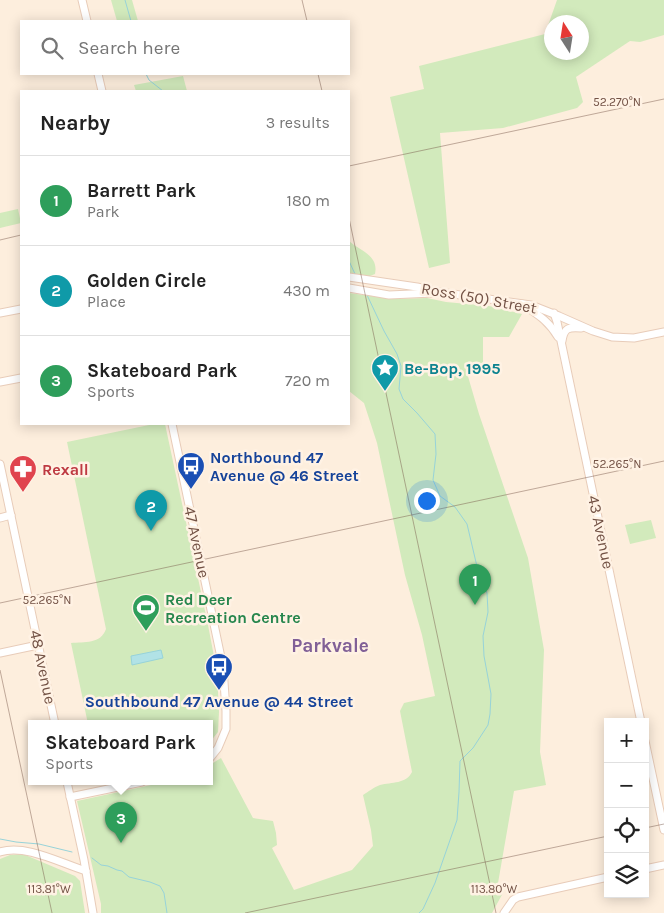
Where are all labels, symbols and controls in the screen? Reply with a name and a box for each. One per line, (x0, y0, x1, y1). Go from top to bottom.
north arrow (544, 15, 589, 60)
search box (20, 20, 350, 75)
icon: search (38, 34, 66, 62)
text: Search here (78, 37, 180, 59)
text: 52.270°N (593, 95, 641, 109)
text: Nearby (40, 111, 110, 135)
text: 3 results (266, 113, 330, 132)
text: Barrett Park (87, 180, 196, 202)
text: 1 (53, 191, 59, 210)
text: 180 m (287, 191, 330, 210)
text: Park (87, 202, 119, 221)
text: Golden Circle (87, 270, 206, 292)
street label: Ross (50) Street (420, 279, 538, 317)
text: 2 (51, 281, 61, 300)
text: 430 m (283, 281, 330, 300)
text: Place (87, 292, 126, 311)
place icon: Be-Bop, 1995 (370, 353, 400, 392)
place label: Be-Bop, 1995 (404, 359, 501, 378)
text: Skateboard Park (87, 360, 237, 382)
text: 3 (51, 371, 61, 390)
text: 720 m (285, 371, 330, 390)
text: Sports (87, 382, 135, 401)
place label: Northbound 47 Avenue @ 46 Street (210, 448, 359, 485)
bus stop icon: Northbound 47 Avenue @ 46 Street (176, 451, 206, 490)
pharmacy icon: Rexall (8, 454, 38, 493)
text: 52.265°N (593, 457, 641, 471)
place label: Rexall (42, 460, 89, 479)
your location (414, 488, 440, 514)
pin: 2 (135, 490, 167, 531)
street label: 43 Avenue (584, 493, 618, 571)
street label: 47 Avenue (180, 504, 214, 580)
pin: 1 (459, 564, 491, 605)
place label: Red Deer Recreation Centre (165, 590, 301, 627)
text: 52.265°N (23, 593, 71, 607)
sports icon: Red Deer Recreation Centre (131, 593, 161, 632)
street label: 48 Avenue (26, 628, 60, 706)
district label: Parkvale (291, 635, 369, 657)
bus stop icon: Southbound 47 Avenue @ 44 Street (204, 652, 234, 691)
place label: Southbound 47 Avenue @ 44 Street (85, 692, 353, 711)
map controls (604, 718, 649, 898)
button: + (604, 718, 649, 763)
popup (28, 720, 213, 785)
text: Skateboard Park (45, 732, 196, 754)
text: Sports (45, 754, 93, 773)
button: − (604, 763, 649, 808)
pin: 3 (105, 802, 137, 843)
button: locate (604, 808, 649, 853)
button: layers (604, 853, 649, 898)
text: 113.81°W (27, 882, 71, 896)
text: 113.80°W (471, 882, 518, 896)

